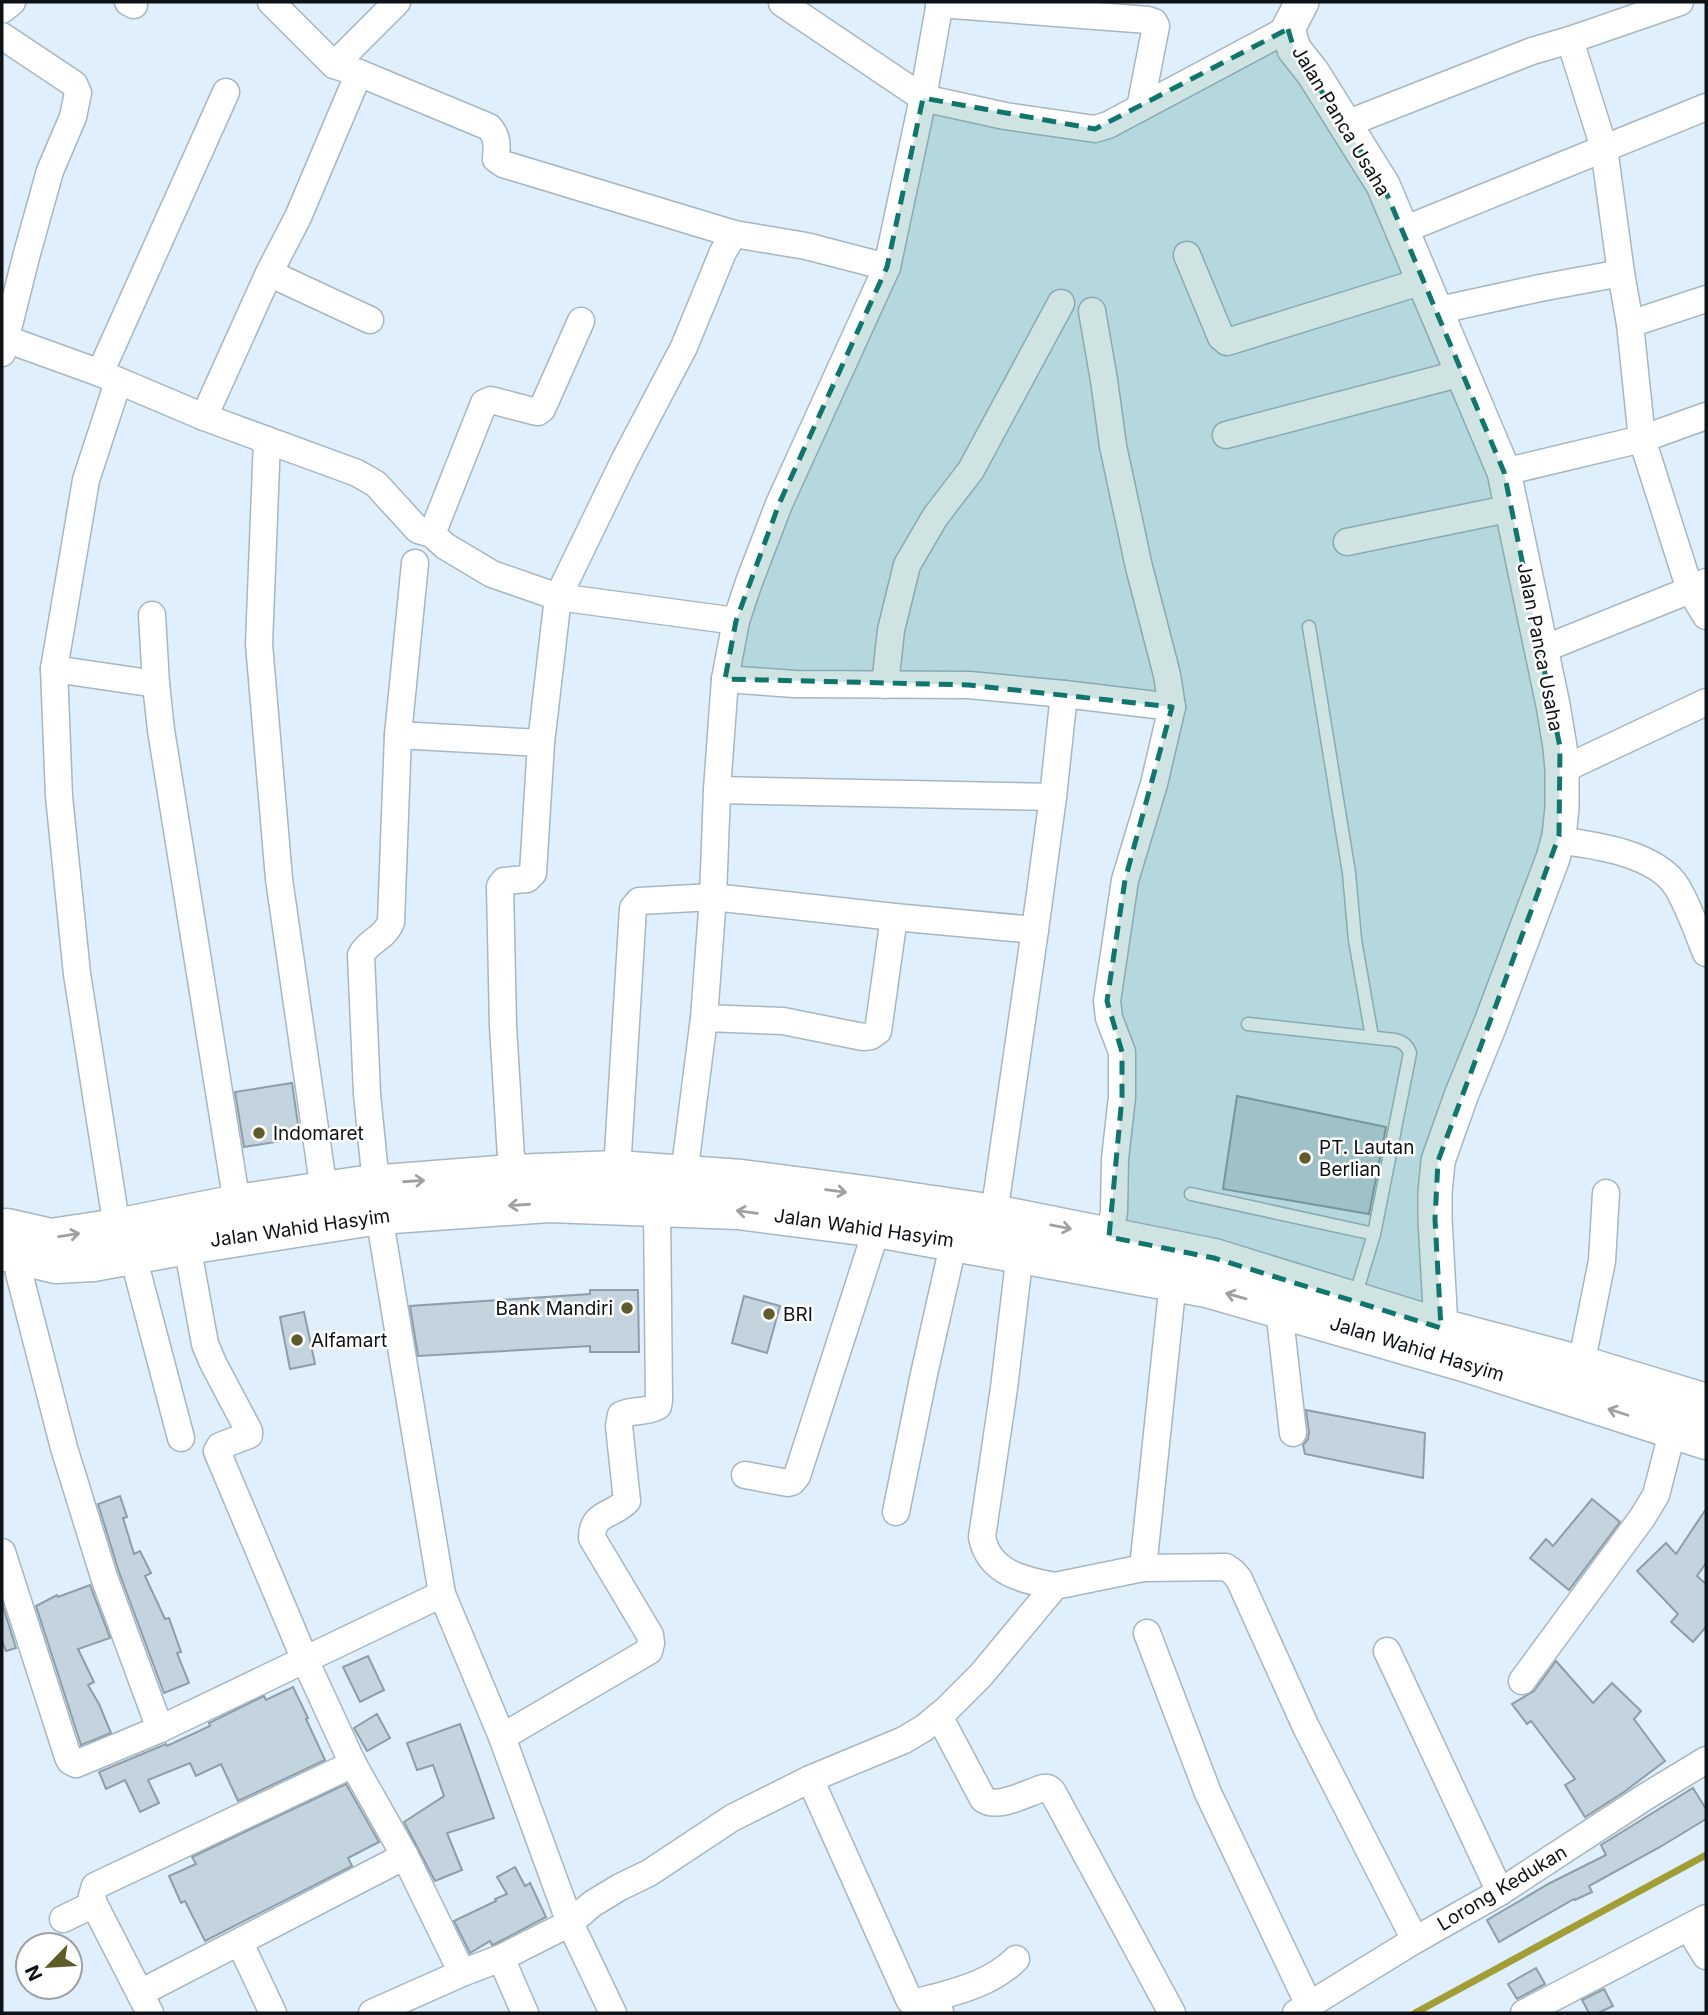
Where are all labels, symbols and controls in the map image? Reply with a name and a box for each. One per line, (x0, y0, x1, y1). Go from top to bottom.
street label: Jalan Panca Usaha (1287, 42, 1395, 200)
street label: Jalan Panca Usaha (1512, 561, 1568, 733)
place label: Indomaret (273, 1122, 364, 1145)
marker: Indomaret (251, 1125, 267, 1141)
place label: PT. Lautan Berlian (1319, 1136, 1414, 1181)
marker: PT. Lautan Berlian (1297, 1150, 1313, 1166)
one-way arrow (402, 1174, 425, 1187)
one-way arrow (824, 1185, 847, 1198)
one-way arrow (509, 1199, 531, 1212)
street label: Jalan Wahid Hasyim (209, 1204, 391, 1252)
street label: Jalan Wahid Hasyim (773, 1204, 955, 1252)
one-way arrow (736, 1205, 758, 1218)
one-way arrow (1049, 1221, 1072, 1235)
one-way arrow (57, 1229, 79, 1242)
one-way arrow (1225, 1289, 1247, 1302)
place label: Bank Mandiri (496, 1297, 613, 1320)
marker: Bank Mandiri (619, 1300, 635, 1316)
place label: BRI (783, 1303, 813, 1326)
marker: BRI (761, 1306, 777, 1322)
street label: Jalan Wahid Hasyim (1327, 1311, 1507, 1387)
place label: Alfamart (311, 1329, 387, 1352)
marker: Alfamart (289, 1332, 305, 1348)
one-way arrow (1607, 1404, 1629, 1417)
street label: Lorong Kedukan (1433, 1840, 1571, 1936)
north arrow (14, 1931, 84, 2001)
text: N (21, 1962, 48, 1984)

